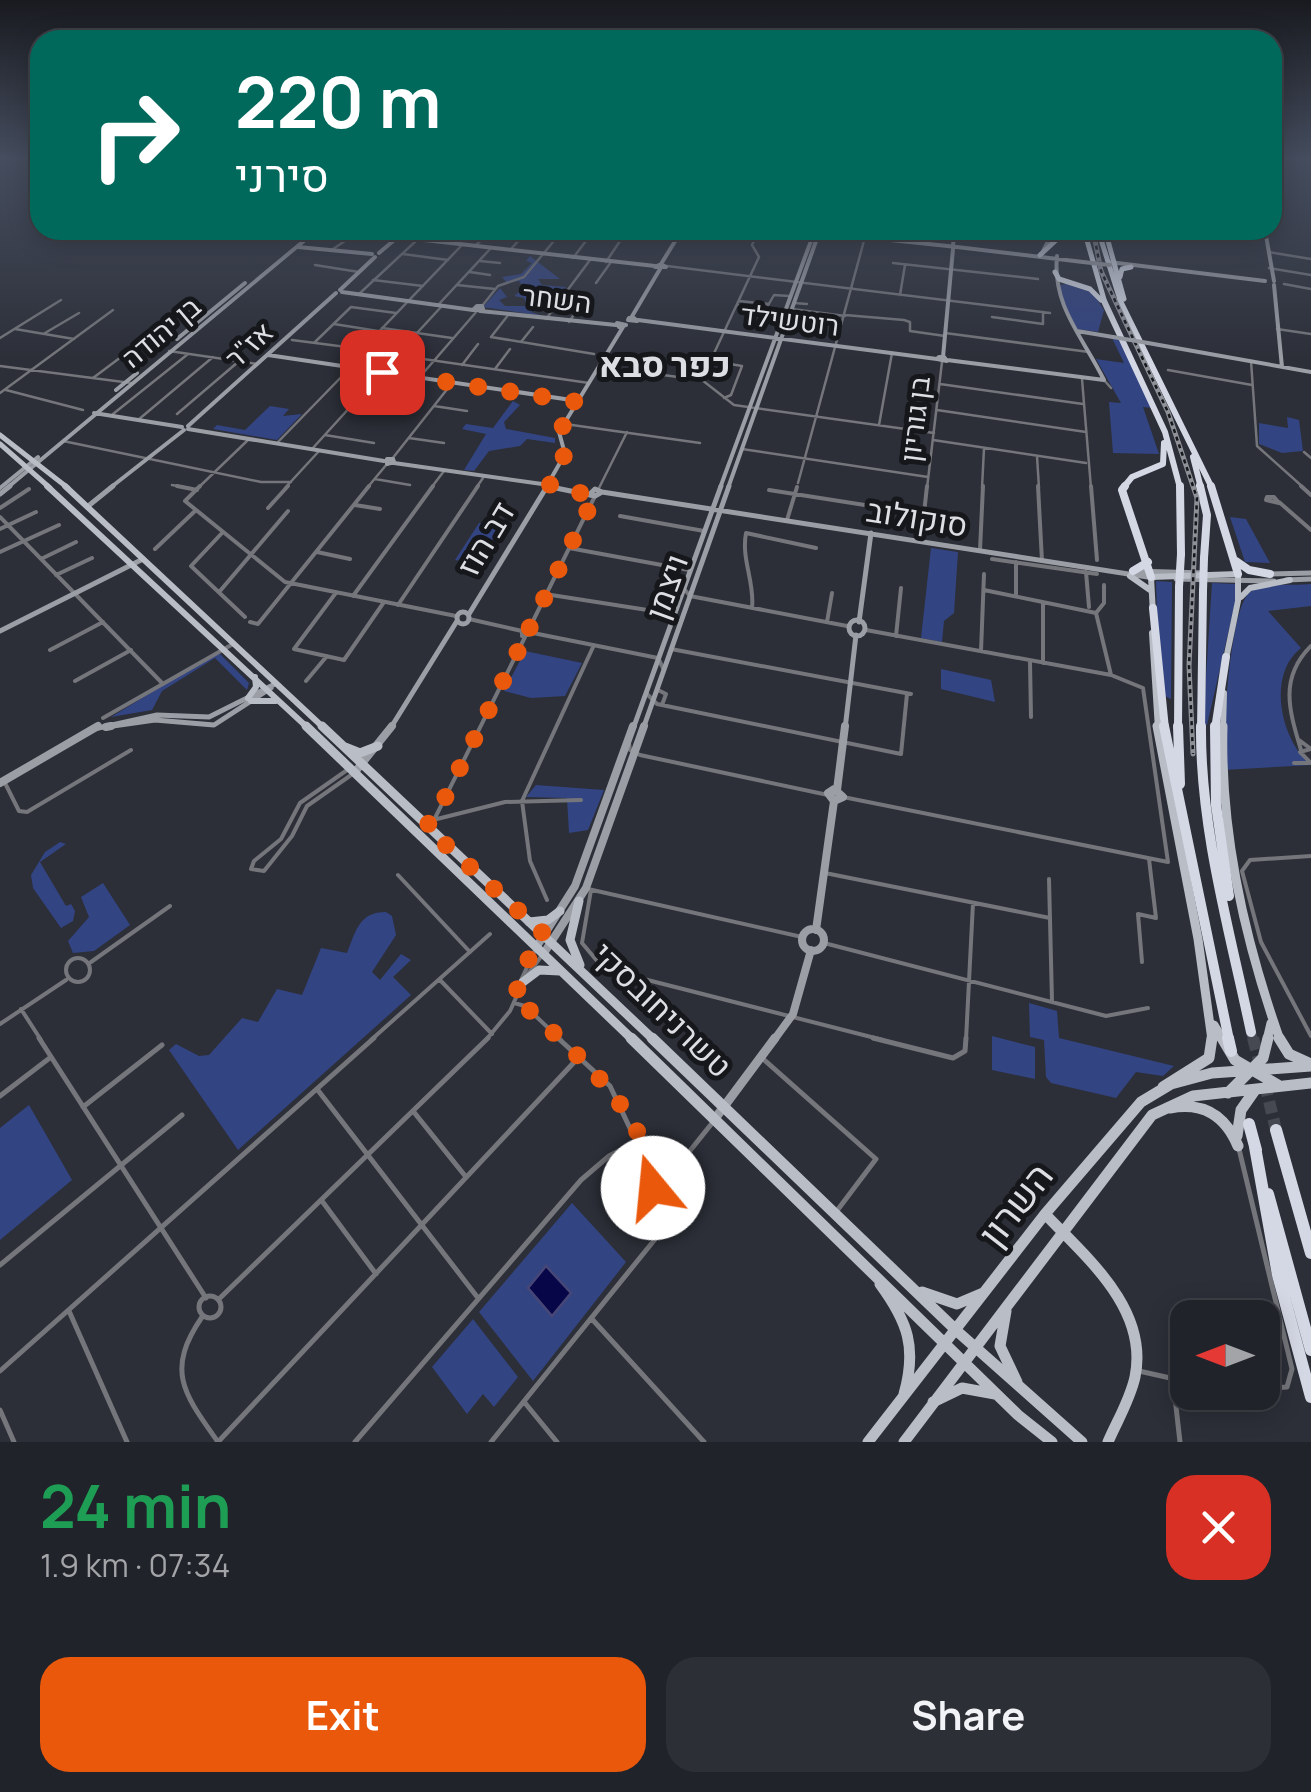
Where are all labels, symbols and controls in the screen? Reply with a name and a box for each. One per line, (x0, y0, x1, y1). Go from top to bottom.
text: 220 m (235, 53, 441, 149)
icon: right (70, 70, 200, 200)
text: סירני (235, 144, 329, 206)
street label: השחר (520, 275, 594, 321)
street label: בן יהודה (113, 287, 208, 376)
street label: רוטשילד (739, 294, 842, 344)
street label: אז"ר (216, 313, 281, 376)
pin (340, 330, 425, 415)
district label: כפר סבא (599, 340, 731, 388)
icon: arrive (355, 345, 410, 400)
street label: בן גוריון (890, 374, 938, 464)
street label: סוקולוב (863, 487, 971, 547)
street label: דב הוז (446, 493, 524, 584)
street label: ויצמן (634, 548, 698, 625)
street label: טשרניחובסקי (583, 932, 742, 1087)
position arrow (601, 1136, 705, 1240)
street label: השרון (965, 1151, 1064, 1257)
north arrow (1170, 1300, 1280, 1410)
map controls (1170, 1300, 1280, 1410)
text: 24 min (40, 1464, 231, 1546)
button: close (1166, 1475, 1271, 1580)
text: 1.9 km · 07:34 (40, 1543, 230, 1587)
button: Exit (40, 1657, 646, 1772)
button: Share (666, 1657, 1271, 1772)

